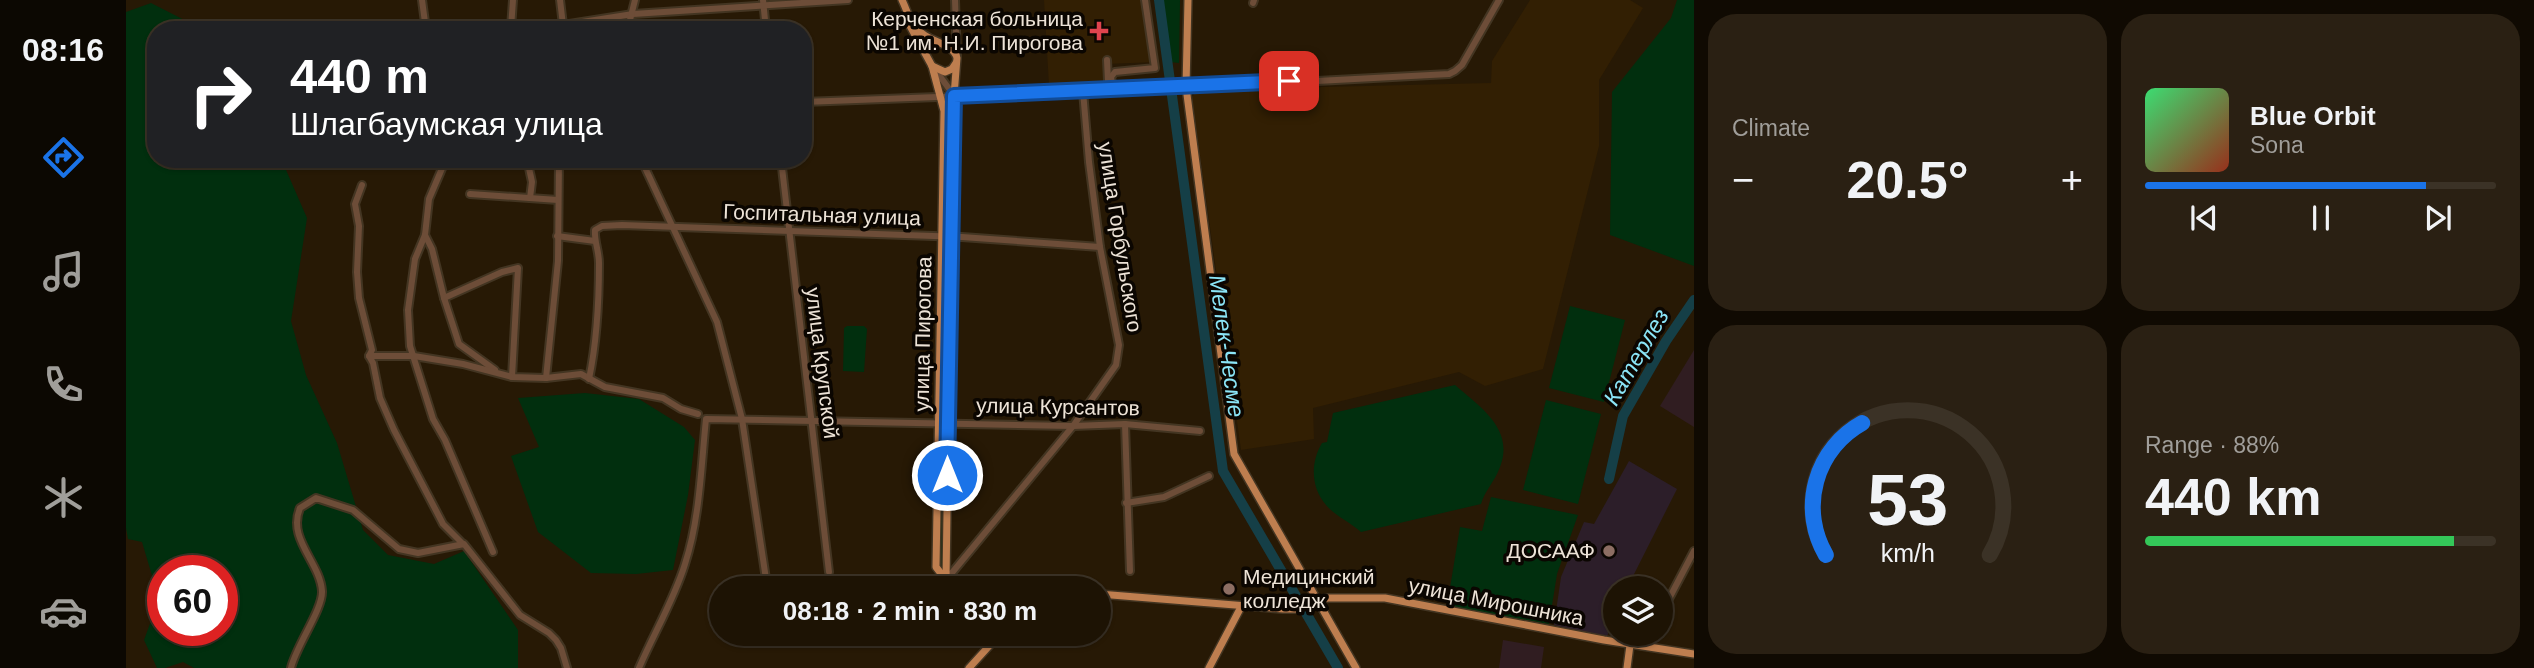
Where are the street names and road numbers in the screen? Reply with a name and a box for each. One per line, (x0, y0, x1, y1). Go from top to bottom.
street label: улица Горбульского (1094, 140, 1147, 334)
street label: Госпитальная улица (723, 200, 922, 229)
street label: улица Пирогова (910, 256, 935, 412)
street label: улица Крупской (802, 286, 843, 440)
street label: улица Курсантов (976, 394, 1140, 419)
street label: улица Мирошника (1407, 573, 1586, 630)

